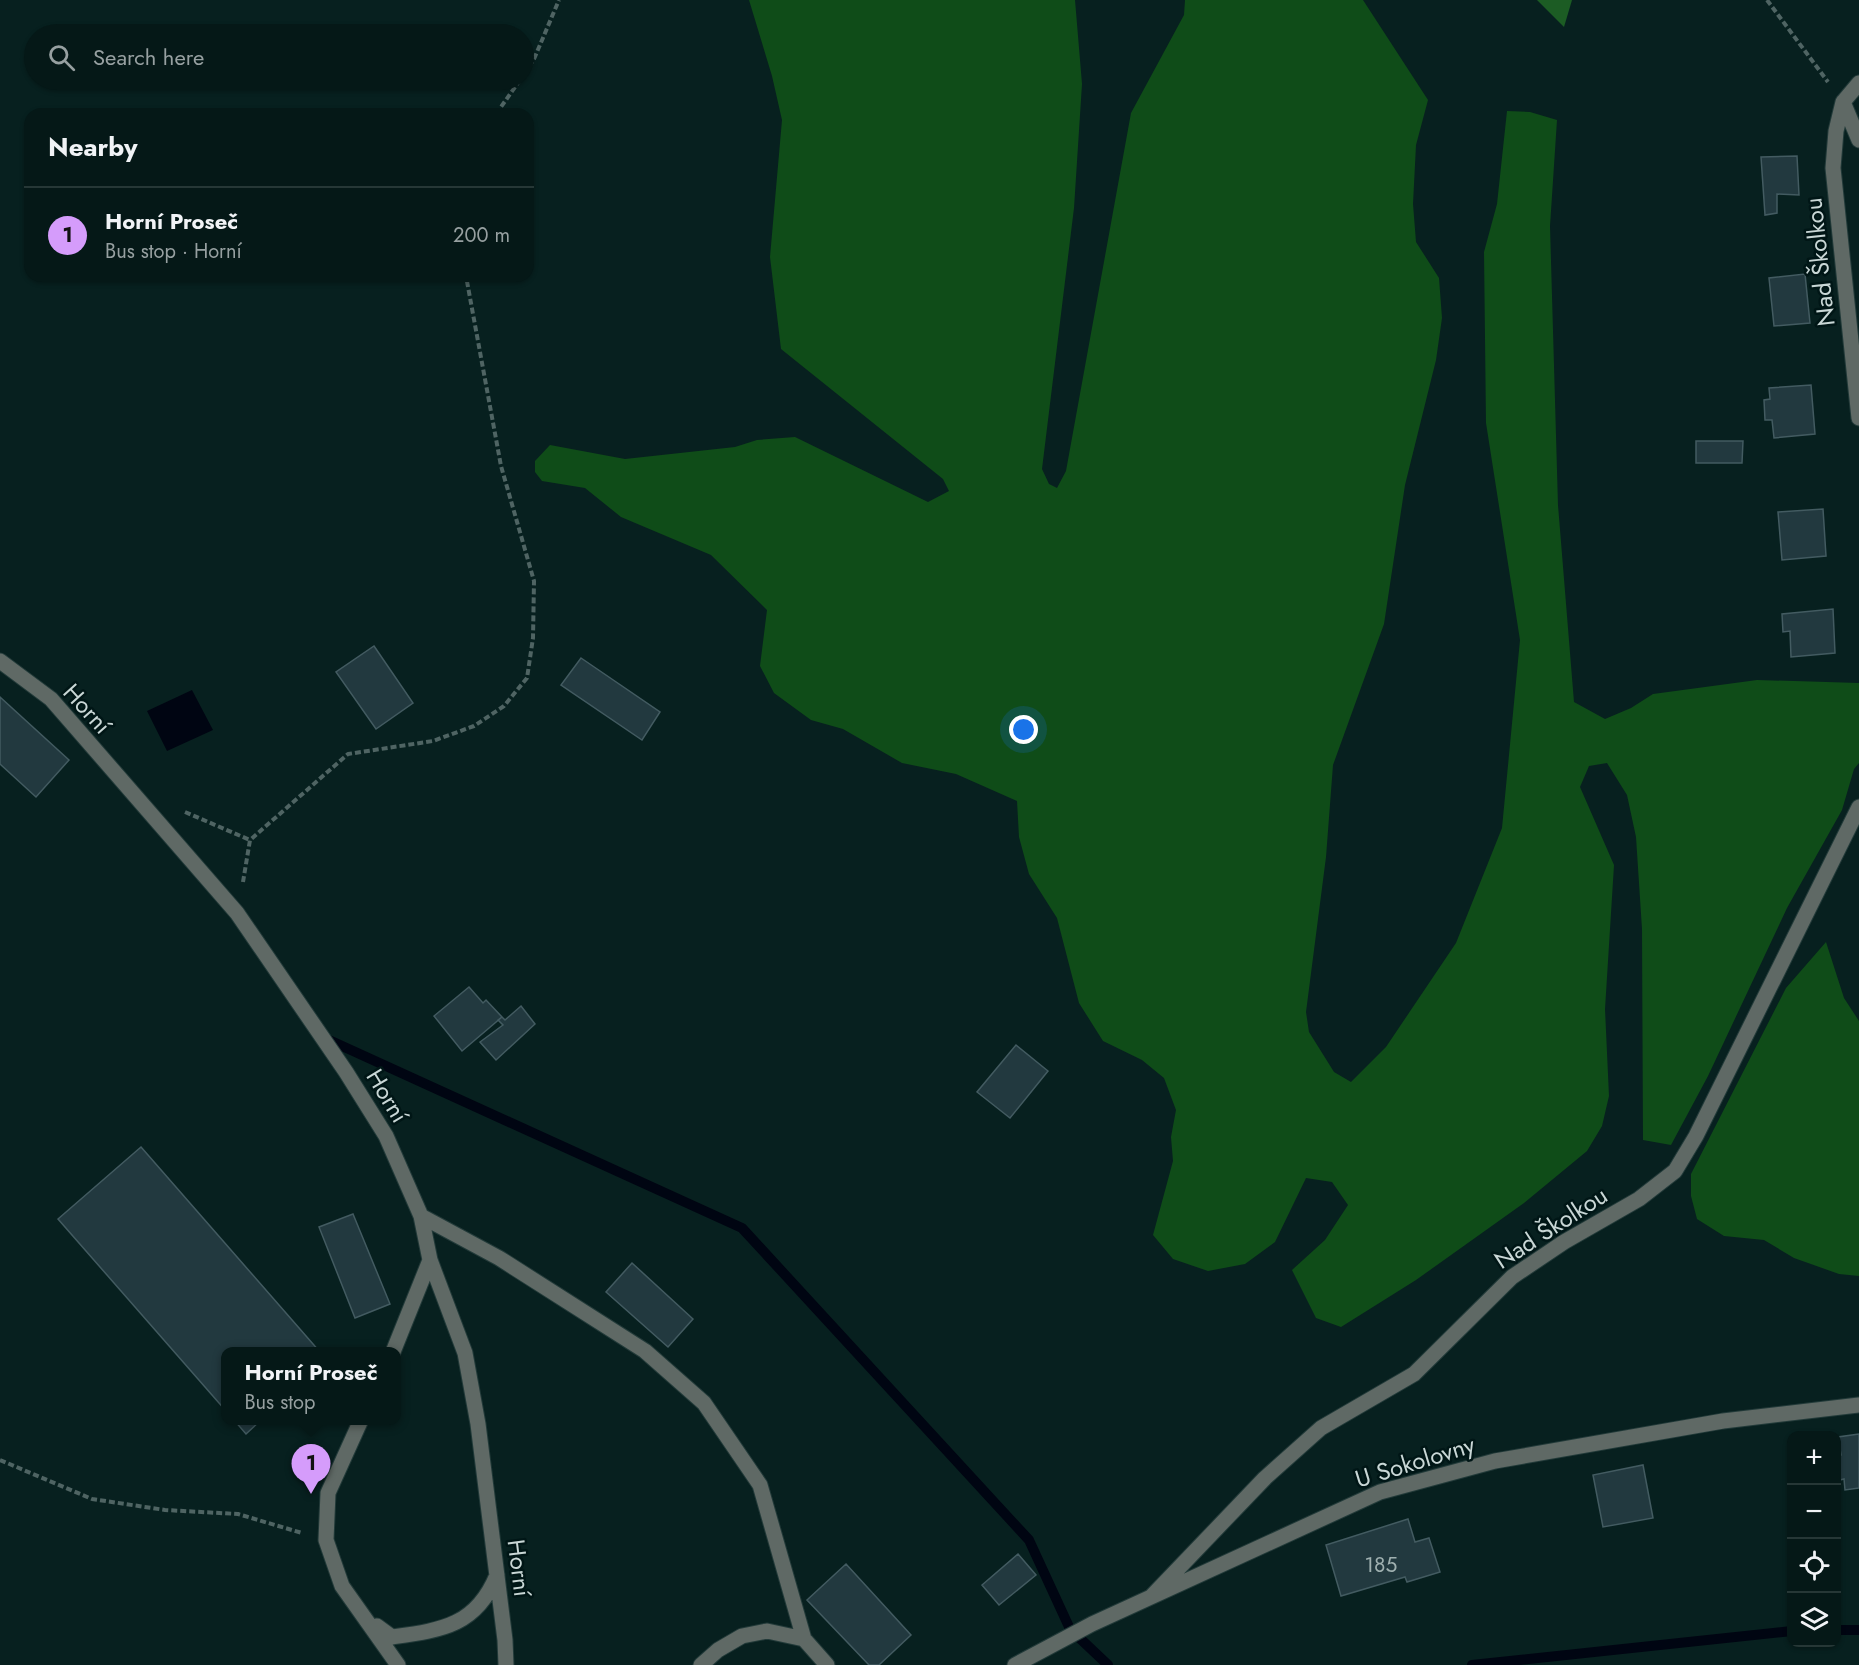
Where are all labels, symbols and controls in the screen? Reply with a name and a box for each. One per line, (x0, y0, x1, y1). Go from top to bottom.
search box (24, 24, 534, 90)
icon: search (45, 41, 78, 74)
text: Search here (93, 41, 204, 73)
text: Nearby (48, 128, 137, 166)
street label: Nad Školkou (1795, 196, 1844, 328)
text: Horní Proseč (105, 205, 238, 237)
text: 1 (62, 221, 73, 250)
text: 200 m (453, 221, 510, 250)
text: Bus stop · Horní (105, 237, 242, 266)
street label: Horní (55, 676, 120, 742)
your location (1009, 715, 1038, 744)
street label: Horní (358, 1062, 418, 1130)
street label: Nad Školkou (1487, 1178, 1614, 1277)
popup (221, 1347, 401, 1425)
text: Horní Proseč (244, 1356, 378, 1388)
text: Bus stop (244, 1388, 315, 1417)
street label: U Sokolovny (1351, 1427, 1480, 1496)
map controls (1787, 1431, 1841, 1647)
button: + (1787, 1431, 1841, 1485)
pin: 1 (292, 1444, 330, 1494)
button: − (1787, 1485, 1841, 1539)
street label: Horní (499, 1537, 540, 1599)
button: locate (1787, 1539, 1841, 1593)
house number: 185 (1365, 1550, 1397, 1580)
button: layers (1787, 1593, 1841, 1647)

